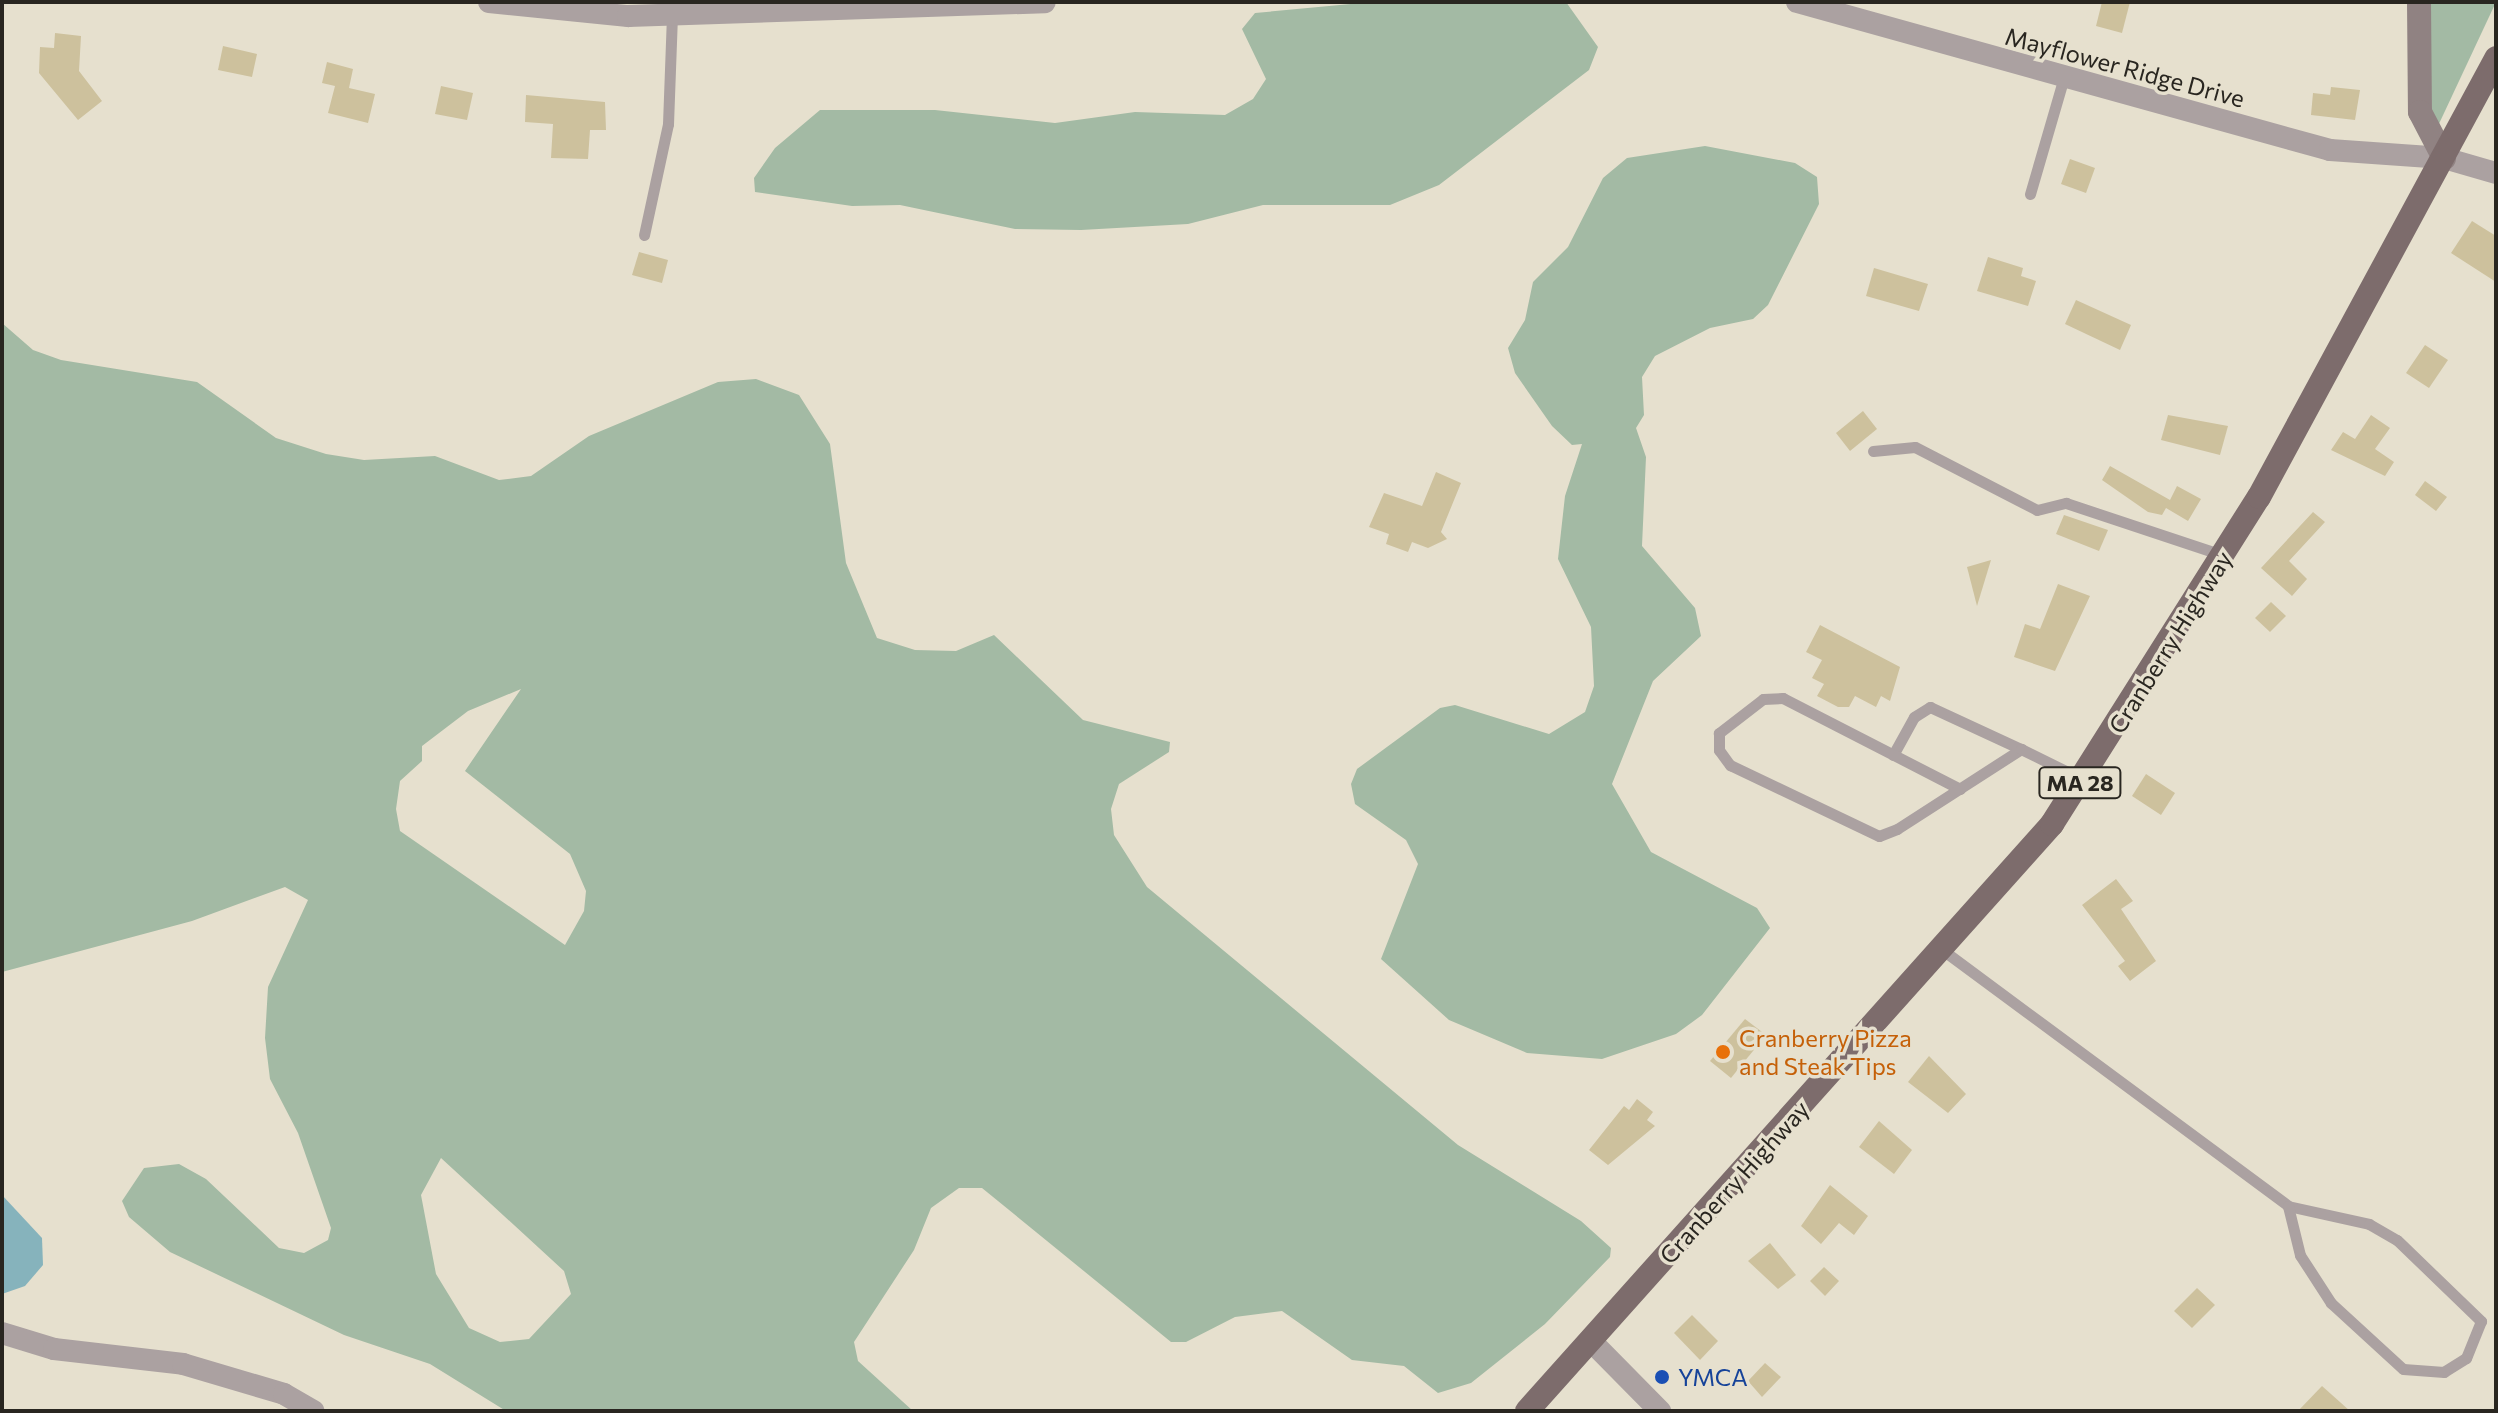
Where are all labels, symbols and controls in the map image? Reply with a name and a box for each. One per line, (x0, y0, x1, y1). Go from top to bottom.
street label: Mayflower Ridge Drive (2002, 21, 2248, 113)
street label: Cranberry Highway (2102, 546, 2238, 738)
road number: MA 28 (2038, 765, 2122, 801)
place label: Cranberry Pizza and Steak Tips (1739, 1024, 1912, 1080)
marker: Cranberry Pizza and Steak Tips (1714, 1043, 1732, 1061)
street label: Cranberry Highway (1653, 1095, 1815, 1269)
place label: YMCA (1678, 1363, 1748, 1391)
marker: YMCA (1653, 1368, 1671, 1386)

